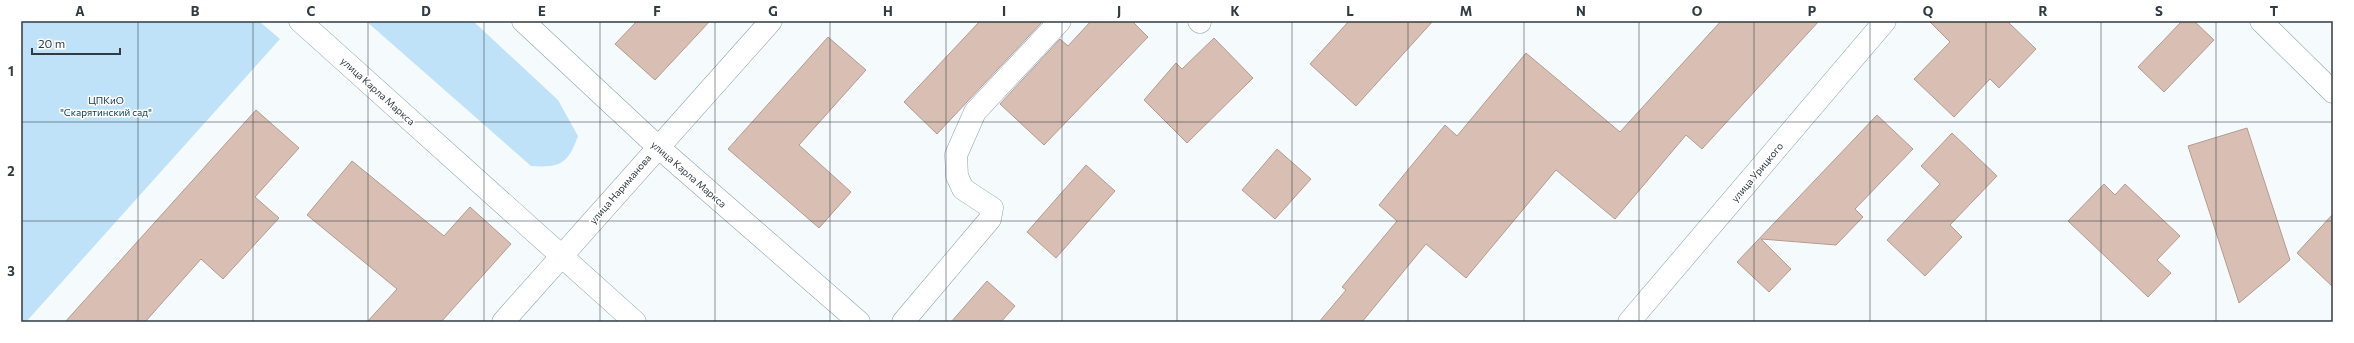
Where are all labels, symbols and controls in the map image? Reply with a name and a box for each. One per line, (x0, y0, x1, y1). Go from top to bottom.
text: A (75, 3, 85, 19)
text: B (191, 3, 200, 19)
text: C (307, 3, 316, 19)
text: D (421, 3, 431, 19)
text: E (538, 3, 546, 19)
text: F (653, 3, 661, 19)
text: G (768, 3, 778, 19)
text: H (883, 3, 893, 19)
text: I (1002, 3, 1006, 19)
text: J (1117, 3, 1121, 19)
text: K (1230, 3, 1240, 19)
text: L (1346, 3, 1354, 19)
text: M (1460, 3, 1472, 19)
text: N (1576, 3, 1586, 19)
text: O (1692, 3, 1703, 19)
text: P (1808, 3, 1817, 19)
text: Q (1923, 3, 1934, 19)
text: R (2039, 3, 2048, 19)
text: S (2155, 3, 2163, 19)
text: T (2270, 3, 2279, 19)
scale bar (32, 30, 120, 56)
text: 20 m (38, 36, 65, 50)
street label: улица Карла Маркса (338, 55, 418, 127)
text: 1 (8, 63, 14, 79)
park label: ЦПКиО "Скарятинский сад" (60, 94, 152, 118)
street label: улица Карла Маркса (649, 138, 729, 210)
street label: улица Урицкого (1729, 140, 1785, 204)
street label: улица Нариманова (587, 152, 653, 226)
text: 2 (7, 163, 15, 179)
text: 3 (7, 263, 15, 279)

